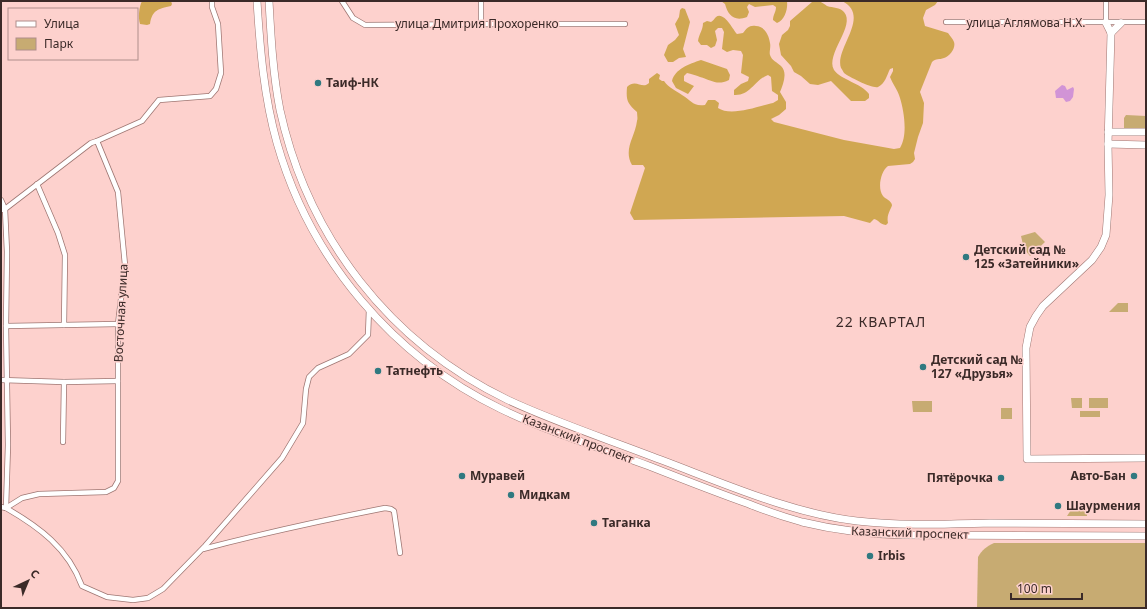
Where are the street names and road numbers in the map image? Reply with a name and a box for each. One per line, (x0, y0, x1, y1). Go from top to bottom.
street label: улица Аглямова Н.Х. (967, 14, 1085, 31)
street label: улица Дмитрия Прохоренко (395, 15, 559, 32)
street label: Восточная улица (109, 263, 132, 363)
street label: Казанский проспект (520, 410, 637, 468)
street label: Казанский проспект (851, 522, 970, 543)

